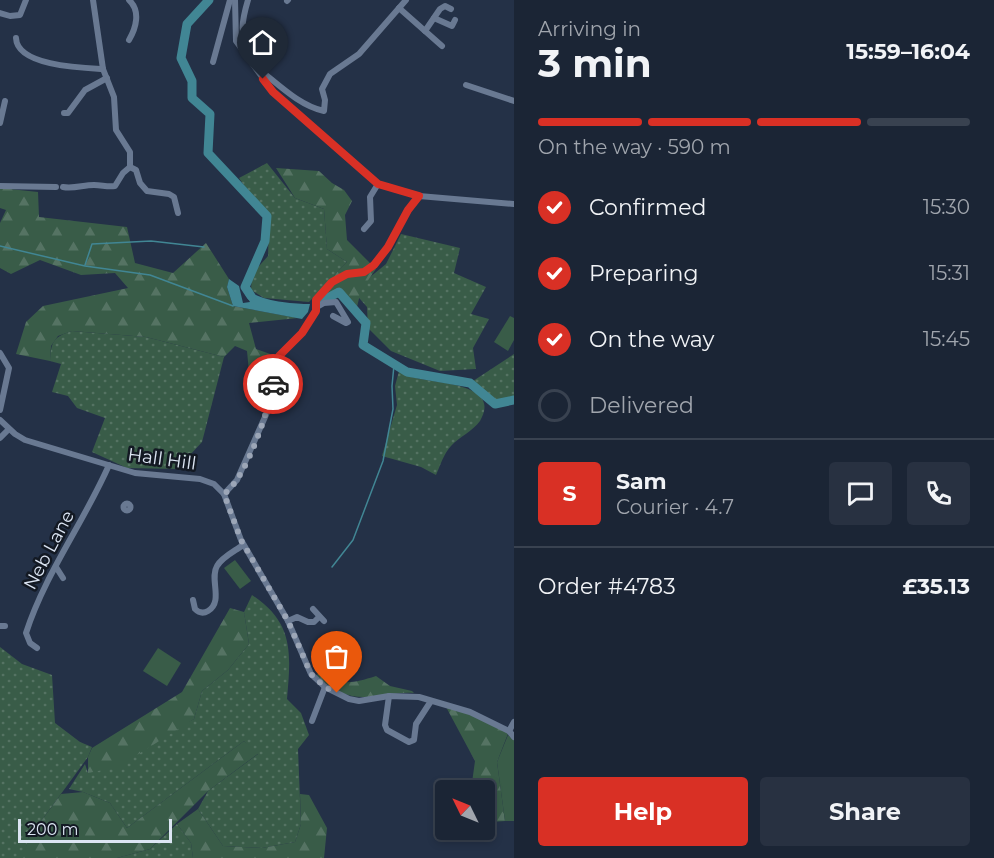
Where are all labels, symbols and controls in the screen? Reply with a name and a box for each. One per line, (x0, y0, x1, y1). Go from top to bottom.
pin (237, 17, 288, 79)
text: Arriving in (538, 17, 641, 41)
icon: home (246, 26, 279, 59)
text: 15:59–16:04 (846, 38, 970, 65)
text: 3 min (538, 39, 652, 87)
text: On the way · 590 m (538, 135, 731, 159)
icon: check (538, 191, 571, 224)
text: Confirmed (589, 194, 706, 221)
text: 15:30 (923, 195, 970, 219)
icon: check (538, 257, 571, 290)
text: Preparing (589, 260, 698, 287)
text: 15:31 (929, 261, 970, 285)
icon: check (538, 323, 571, 356)
text: On the way (589, 326, 714, 353)
text: 15:45 (923, 327, 970, 351)
courier (243, 354, 303, 414)
icon: car (257, 368, 290, 401)
text: Delivered (589, 392, 694, 419)
street label: Hall Hill (126, 443, 198, 475)
button: chat (829, 462, 892, 525)
button: phone (907, 462, 970, 525)
text: Sam (616, 468, 667, 495)
text: S (562, 480, 577, 507)
text: Courier · 4.7 (616, 495, 734, 519)
street label: Neb Lane (19, 506, 79, 593)
text: Order #4783 (538, 573, 676, 600)
text: £35.13 (903, 573, 970, 600)
pin (311, 631, 362, 693)
icon: bag (320, 640, 353, 673)
button: Help (538, 777, 748, 846)
button: Share (760, 777, 970, 846)
north arrow (435, 780, 495, 840)
map controls (435, 780, 495, 840)
scale bar (18, 816, 172, 844)
text: 200 m (27, 820, 78, 839)

